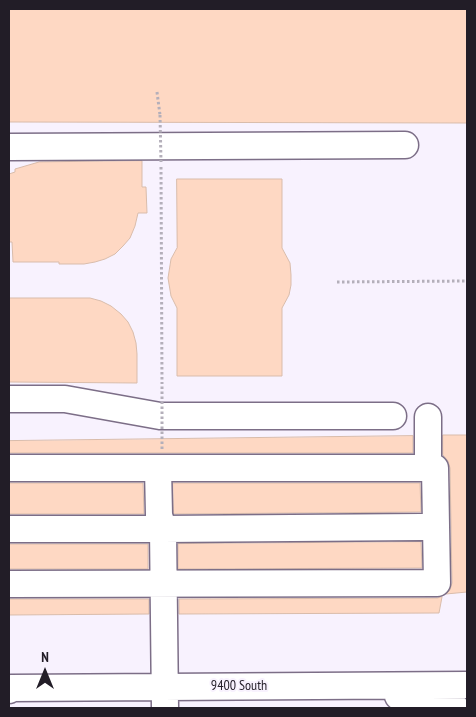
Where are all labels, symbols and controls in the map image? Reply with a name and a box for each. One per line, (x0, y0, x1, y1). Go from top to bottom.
north arrow (20, 647, 70, 697)
text: N (41, 648, 49, 666)
street label: 9400 South (211, 678, 267, 694)

